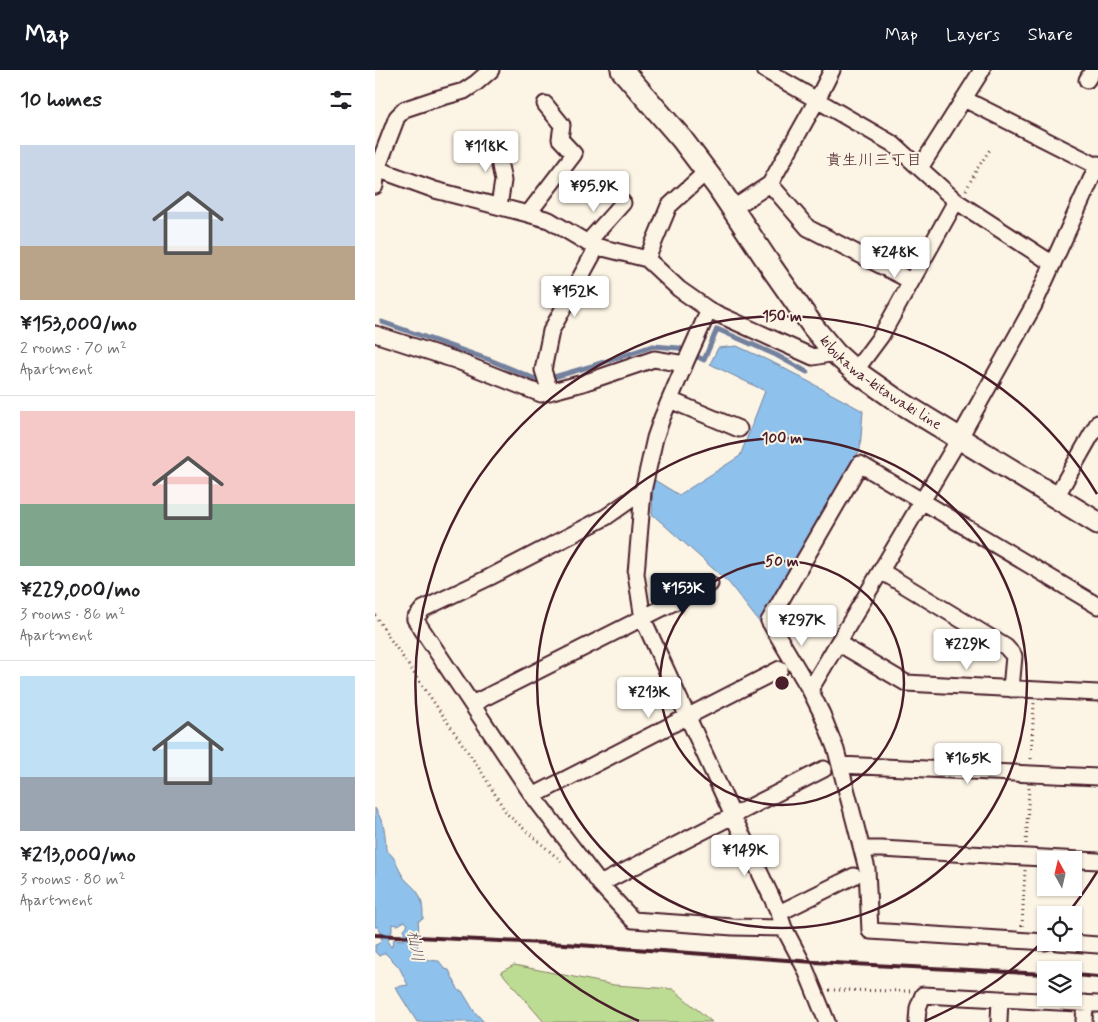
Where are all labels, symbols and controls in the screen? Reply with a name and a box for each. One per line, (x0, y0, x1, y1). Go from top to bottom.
text: Map (25, 20, 69, 51)
text: Map (885, 23, 918, 47)
text: Layers (946, 23, 1000, 47)
text: Share (1028, 23, 1073, 47)
text: 10 homes (20, 86, 102, 114)
icon: filters (327, 86, 355, 114)
pin: ¥118K (451, 131, 521, 173)
text: ¥118K (464, 136, 508, 157)
district label: 貴生川三丁目 (826, 150, 922, 171)
pin: ¥95.9K (553, 170, 635, 213)
text: ¥95.9K (570, 176, 618, 197)
icon: home (143, 178, 233, 268)
pin: ¥248K (860, 236, 930, 279)
text: ¥248K (872, 242, 918, 263)
pin: ¥152K (540, 276, 610, 318)
text: ¥152K (552, 281, 598, 302)
text: 150 m (762, 307, 802, 327)
text: ¥153,000/mo (20, 310, 137, 338)
street label: kibukawa-kitawaki line (815, 331, 945, 435)
text: 2 rooms · 70 m² (20, 338, 127, 359)
text: Apartment (20, 359, 93, 380)
text: 100 m (762, 429, 802, 449)
icon: home (143, 443, 233, 533)
text: 50 m (765, 552, 799, 572)
pin: ¥153K (648, 572, 718, 615)
text: ¥229,000/mo (20, 576, 140, 604)
text: ¥153K (662, 578, 704, 599)
text: 3 rooms · 86 m² (20, 604, 125, 625)
pin: ¥297K (767, 604, 837, 647)
text: ¥297K (779, 610, 825, 631)
text: Apartment (20, 625, 93, 646)
pin: ¥229K (932, 628, 1002, 671)
text: ¥229K (944, 634, 990, 655)
centre of rings (773, 674, 791, 692)
pin: ¥213K (614, 676, 684, 719)
text: ¥213K (628, 682, 670, 703)
icon: home (143, 708, 233, 798)
pin: ¥165K (933, 742, 1003, 785)
text: ¥165K (945, 748, 991, 769)
pin: ¥149K (710, 834, 780, 877)
text: ¥149K (722, 840, 768, 861)
text: ¥213,000/mo (20, 841, 136, 869)
north arrow (1037, 851, 1083, 896)
map controls (1037, 851, 1082, 1006)
text: 3 rooms · 80 m² (20, 869, 126, 890)
text: Apartment (20, 890, 93, 911)
button: locate (1037, 906, 1082, 951)
water label: 杣川 (402, 928, 428, 964)
button: layers (1037, 961, 1082, 1006)

